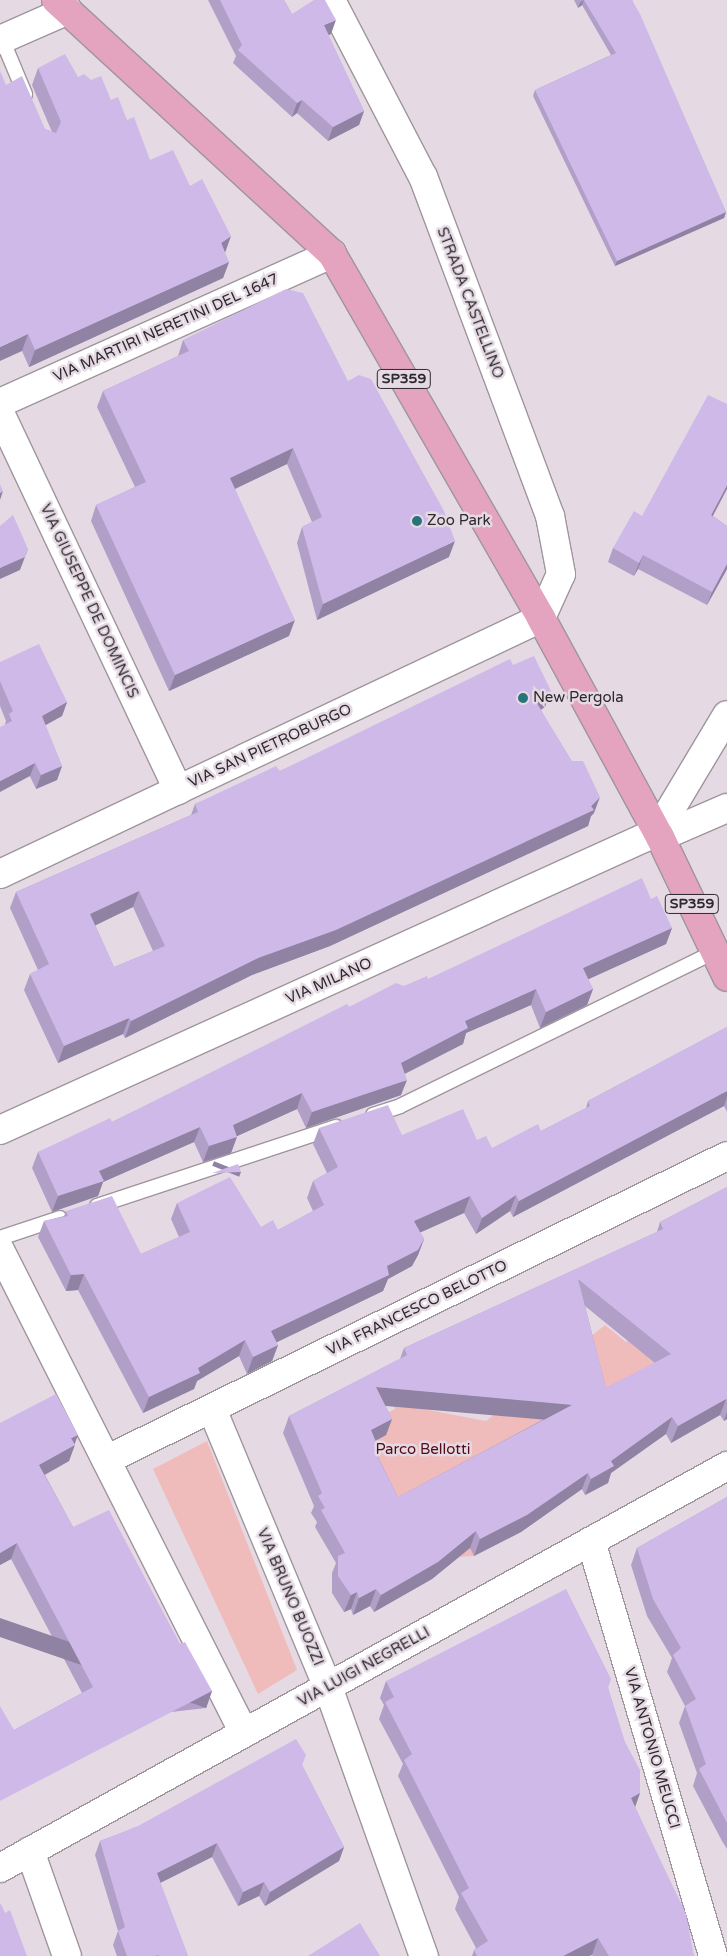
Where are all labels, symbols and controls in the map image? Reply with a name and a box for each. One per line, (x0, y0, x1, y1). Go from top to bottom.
street label: STRADA CASTELLINO (433, 225, 507, 381)
street label: VIA MARTIRI NERETINI DEL 1647 (50, 270, 282, 386)
road number: SP359 (376, 368, 432, 390)
street label: VIA GIUSEPPE DE DOMINCIS (36, 501, 142, 701)
place label: Zoo Park (427, 512, 491, 530)
marker: Zoo Park (411, 515, 423, 527)
place label: New Pergola (533, 689, 624, 707)
marker: New Pergola (517, 692, 529, 704)
street label: VIA SAN PIETROBURGO (186, 700, 354, 792)
road number: SP359 (664, 892, 720, 916)
street label: VIA MILANO (283, 954, 375, 1008)
street label: VIA FRANCESCO BELOTTO (324, 1256, 510, 1360)
park label: Parco Bellotti (375, 1441, 471, 1459)
street label: VIA BRUNO BUOZZI (253, 1526, 327, 1668)
street label: VIA LUIGI NEGRELLI (295, 1623, 433, 1711)
street label: VIA ANTONIO MEUCCI (620, 1665, 684, 1831)

